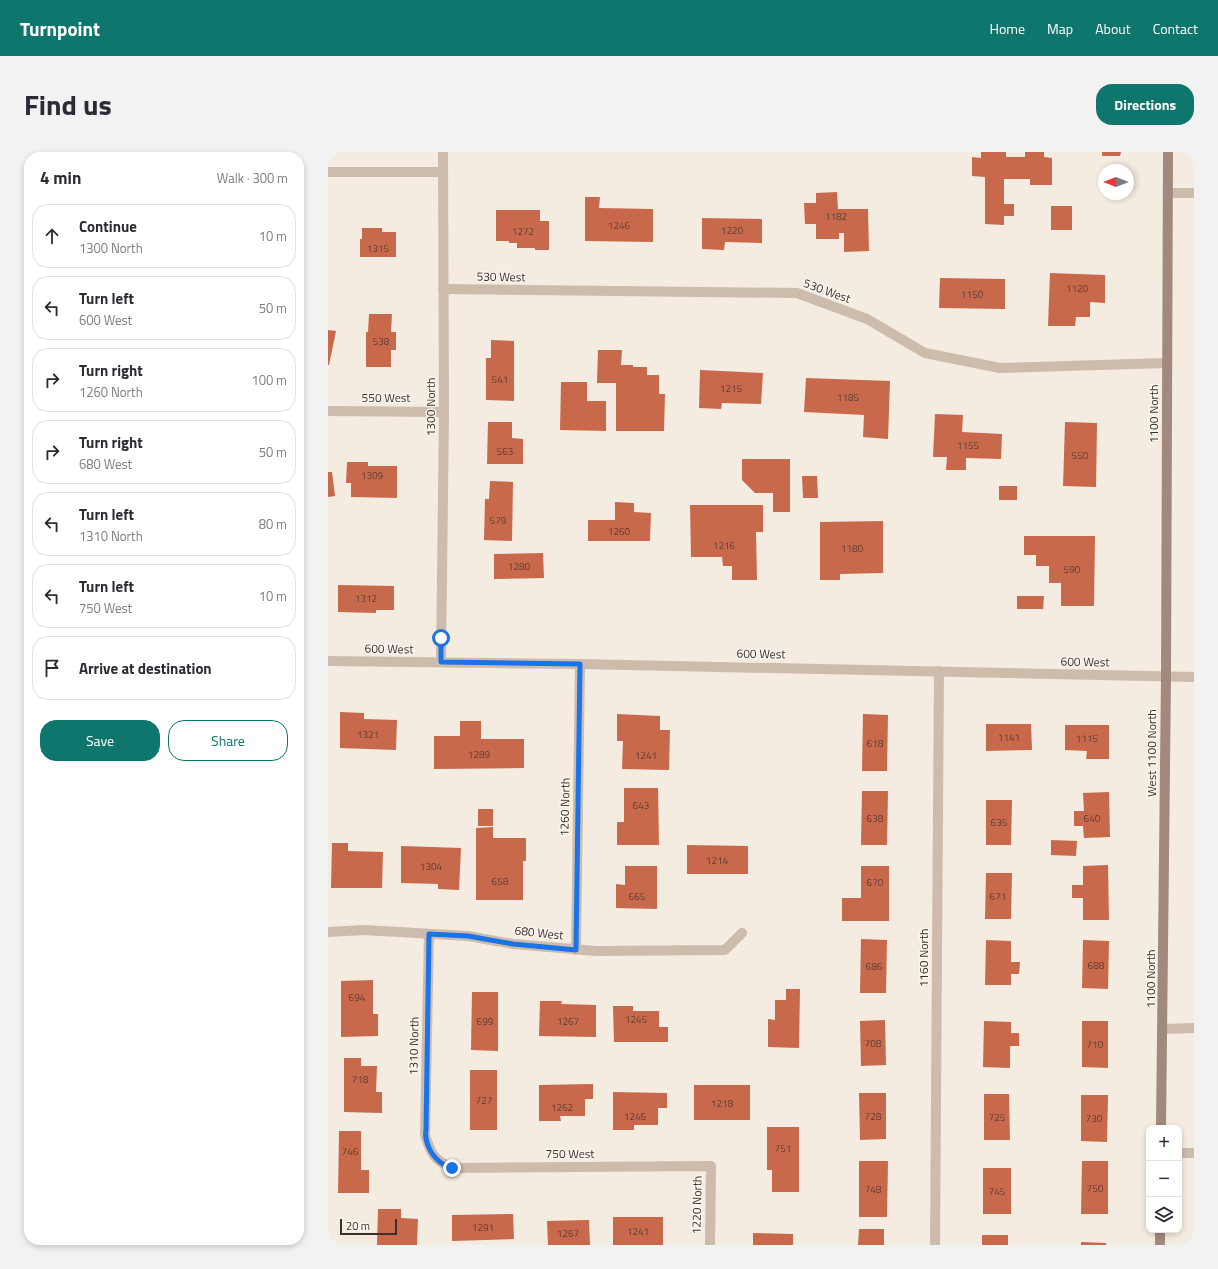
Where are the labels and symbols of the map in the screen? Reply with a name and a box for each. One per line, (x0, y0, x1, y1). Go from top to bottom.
north arrow (1098, 164, 1134, 200)
house number: 1182 (825, 209, 847, 224)
house number: 1246 (608, 218, 631, 233)
house number: 1220 (721, 223, 744, 238)
house number: 1272 (512, 224, 534, 239)
house number: 1315 (367, 241, 390, 256)
street label: 530 West (476, 267, 526, 286)
street label: 530 West (801, 273, 854, 308)
house number: 1120 (1066, 281, 1089, 296)
house number: 1150 (961, 287, 984, 302)
house number: 538 (373, 334, 390, 349)
house number: 541 (492, 372, 508, 387)
street label: 1300 North (421, 378, 440, 436)
house number: 1215 (720, 381, 743, 396)
street label: 1100 North (1144, 385, 1163, 443)
street label: 550 West (361, 388, 411, 407)
house number: 1185 (837, 390, 860, 405)
house number: 1155 (957, 438, 980, 453)
house number: 563 (497, 444, 513, 459)
house number: 550 (1072, 448, 1089, 463)
house number: 1309 (361, 468, 384, 483)
house number: 579 (490, 513, 507, 528)
house number: 1260 (608, 524, 631, 539)
house number: 1216 (713, 538, 736, 553)
house number: 1180 (841, 541, 864, 556)
house number: 1280 (508, 559, 531, 574)
house number: 590 (1064, 562, 1081, 577)
house number: 1312 (355, 591, 377, 606)
route start (432, 629, 450, 647)
street label: 600 West (364, 639, 414, 658)
street label: 600 West (736, 644, 786, 663)
street label: 600 West (1060, 652, 1110, 671)
street label: West 1100 North (1142, 709, 1161, 797)
house number: 1321 (357, 727, 379, 742)
house number: 1141 (998, 730, 1020, 745)
house number: 1115 (1076, 731, 1099, 746)
house number: 618 (867, 736, 884, 751)
house number: 1289 (468, 747, 491, 762)
house number: 1241 (635, 748, 657, 763)
street label: 1260 North (554, 777, 575, 837)
house number: 643 (633, 798, 649, 813)
house number: 638 (867, 811, 884, 826)
house number: 640 (1084, 811, 1101, 826)
house number: 635 (991, 815, 1008, 830)
house number: 1214 (706, 853, 729, 868)
house number: 1304 (420, 859, 443, 874)
house number: 658 (492, 874, 509, 889)
house number: 670 (867, 875, 884, 890)
house number: 665 (629, 889, 646, 904)
house number: 671 (990, 889, 1006, 904)
street label: 680 West (514, 920, 565, 945)
street label: 1160 North (914, 929, 933, 987)
street label: 1100 North (1141, 950, 1160, 1008)
house number: 688 (1088, 958, 1105, 973)
house number: 686 (866, 959, 883, 974)
house number: 694 (349, 990, 366, 1005)
house number: 1245 (625, 1012, 648, 1027)
house number: 699 (477, 1014, 494, 1029)
house number: 1267 (557, 1014, 579, 1029)
street label: 1310 North (403, 1016, 424, 1076)
house number: 708 (865, 1036, 882, 1051)
house number: 710 (1087, 1037, 1104, 1052)
house number: 718 (352, 1072, 369, 1087)
house number: 727 (476, 1093, 492, 1108)
house number: 1218 (711, 1096, 734, 1111)
house number: 1262 (551, 1100, 573, 1115)
house number: 1246 (624, 1109, 647, 1124)
house number: 728 (865, 1109, 882, 1124)
house number: 725 (989, 1110, 1006, 1125)
house number: 730 (1086, 1111, 1103, 1126)
house number: 751 (775, 1141, 791, 1156)
house number: 746 (342, 1144, 359, 1159)
street label: 750 West (545, 1144, 595, 1163)
route end (443, 1159, 461, 1177)
street label: 1220 North (686, 1175, 707, 1235)
house number: 750 (1087, 1181, 1104, 1196)
house number: 748 (865, 1182, 882, 1197)
house number: 745 (989, 1184, 1006, 1199)
scale bar (340, 1217, 397, 1236)
house number: 1291 (472, 1220, 494, 1235)
house number: 1241 (627, 1224, 649, 1239)
house number: 1267 (557, 1226, 579, 1241)

